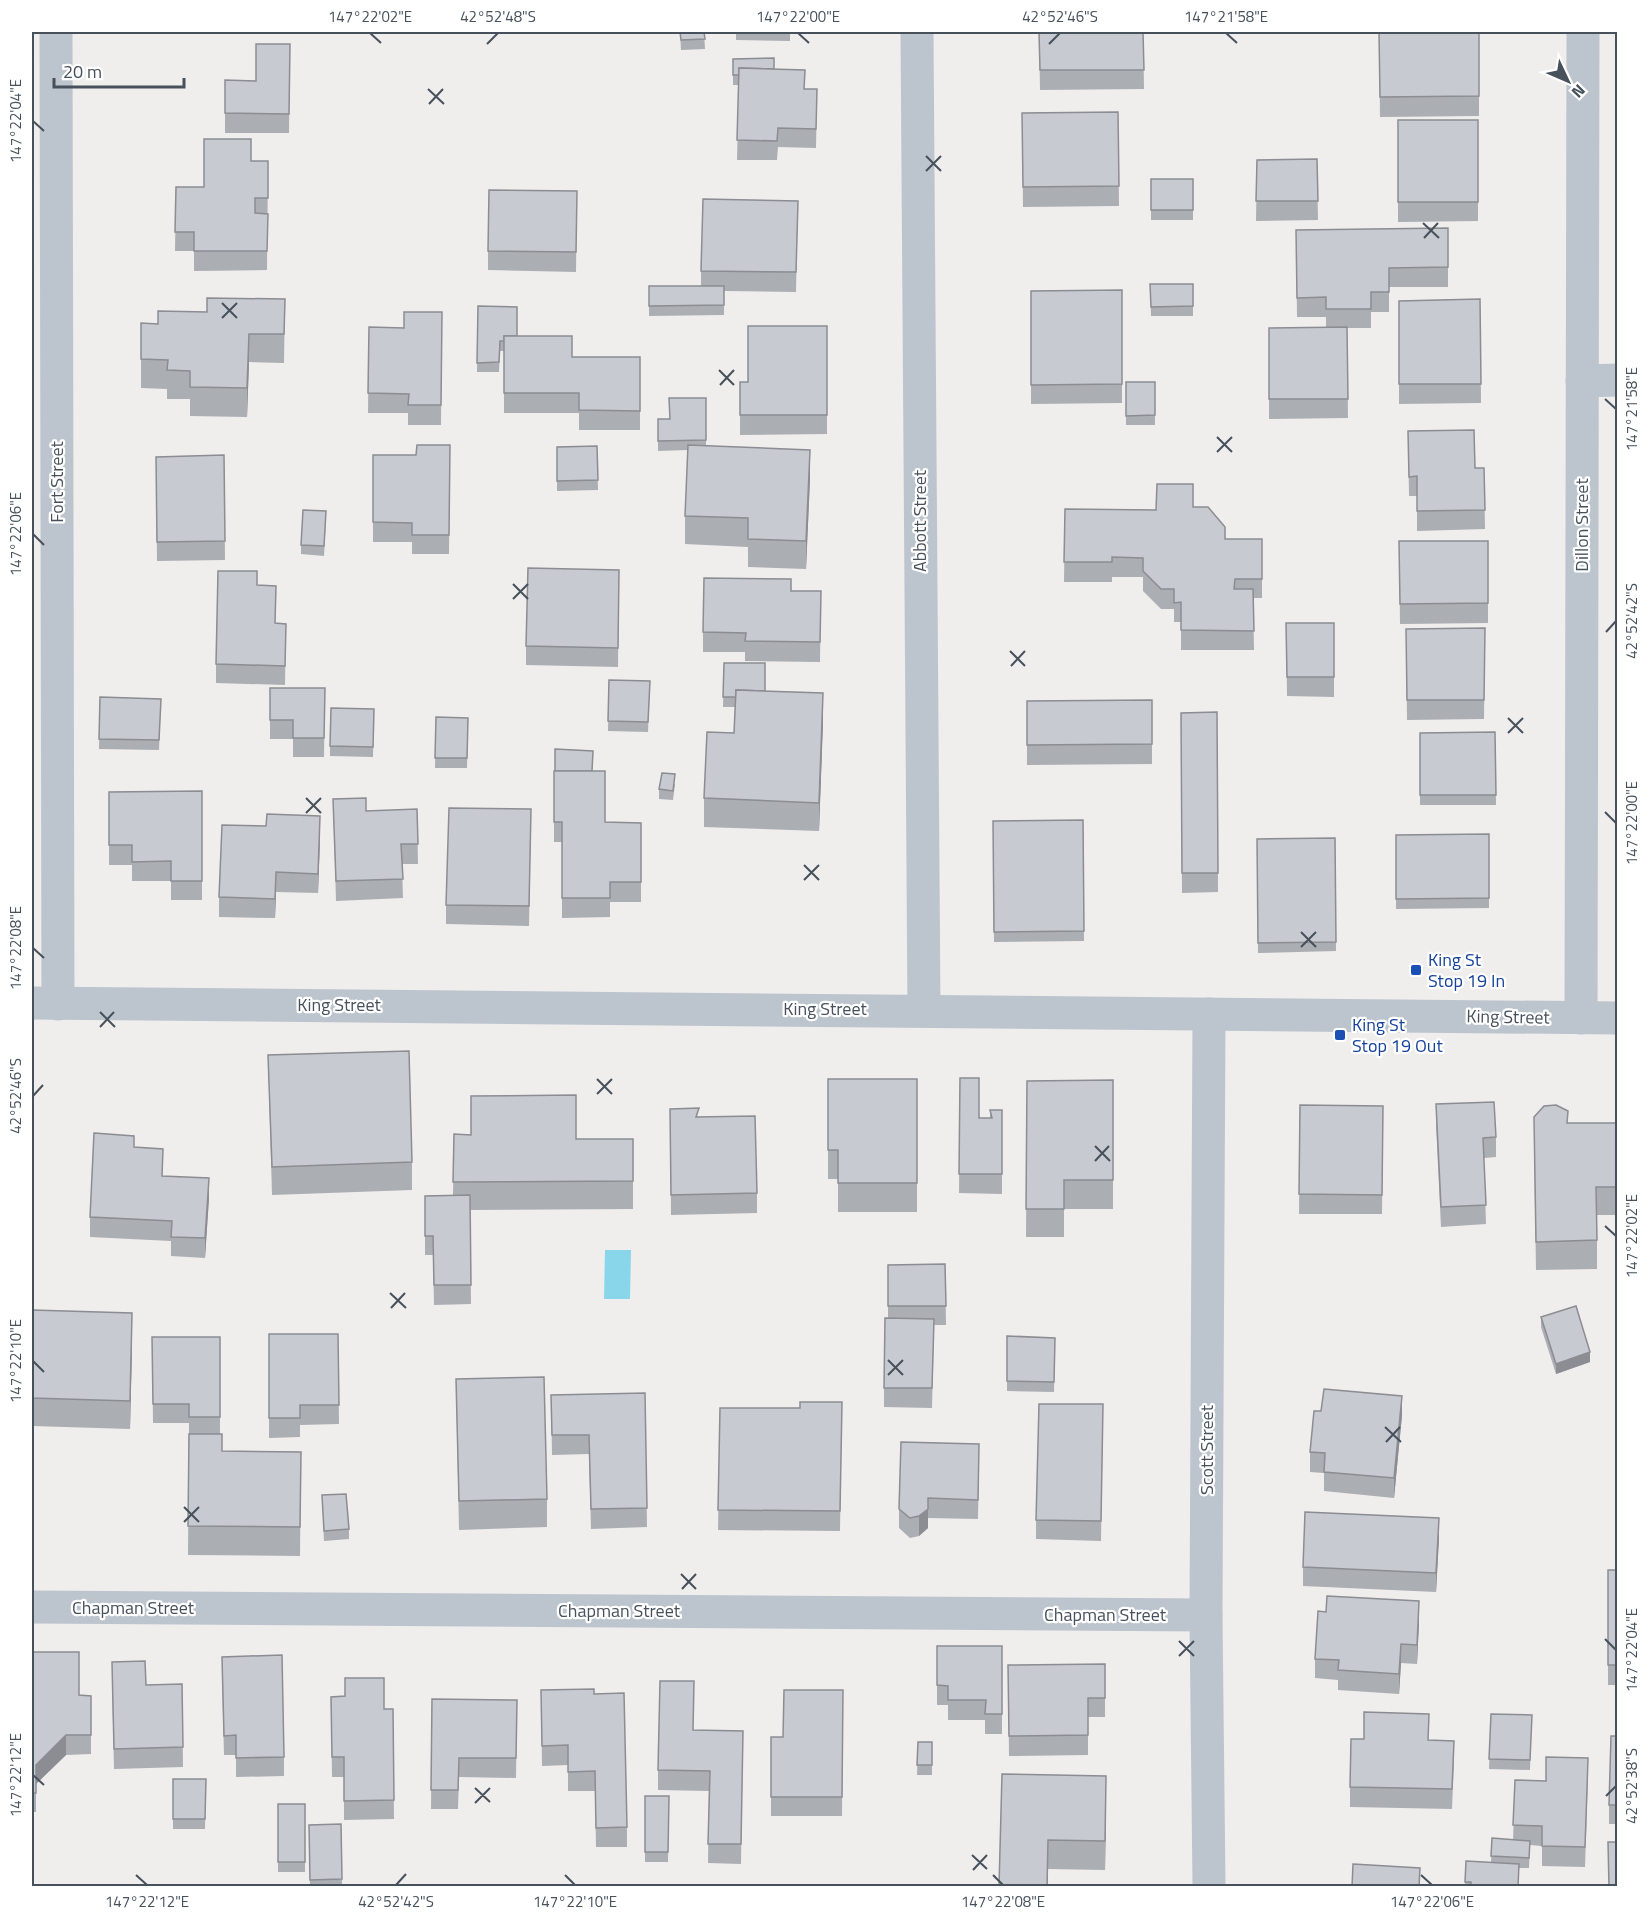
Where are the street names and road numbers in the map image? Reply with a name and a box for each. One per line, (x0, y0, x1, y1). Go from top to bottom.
street label: Fort Street (43, 441, 70, 523)
street label: Abbott Street (906, 469, 933, 572)
street label: Dillon Street (1568, 478, 1595, 572)
street label: King Street (297, 991, 381, 1018)
street label: King Street (783, 995, 867, 1022)
street label: King Street (1466, 1002, 1551, 1031)
street label: Scott Street (1193, 1404, 1220, 1495)
street label: Chapman Street (72, 1594, 195, 1621)
street label: Chapman Street (558, 1597, 681, 1624)
street label: Chapman Street (1044, 1601, 1167, 1628)

